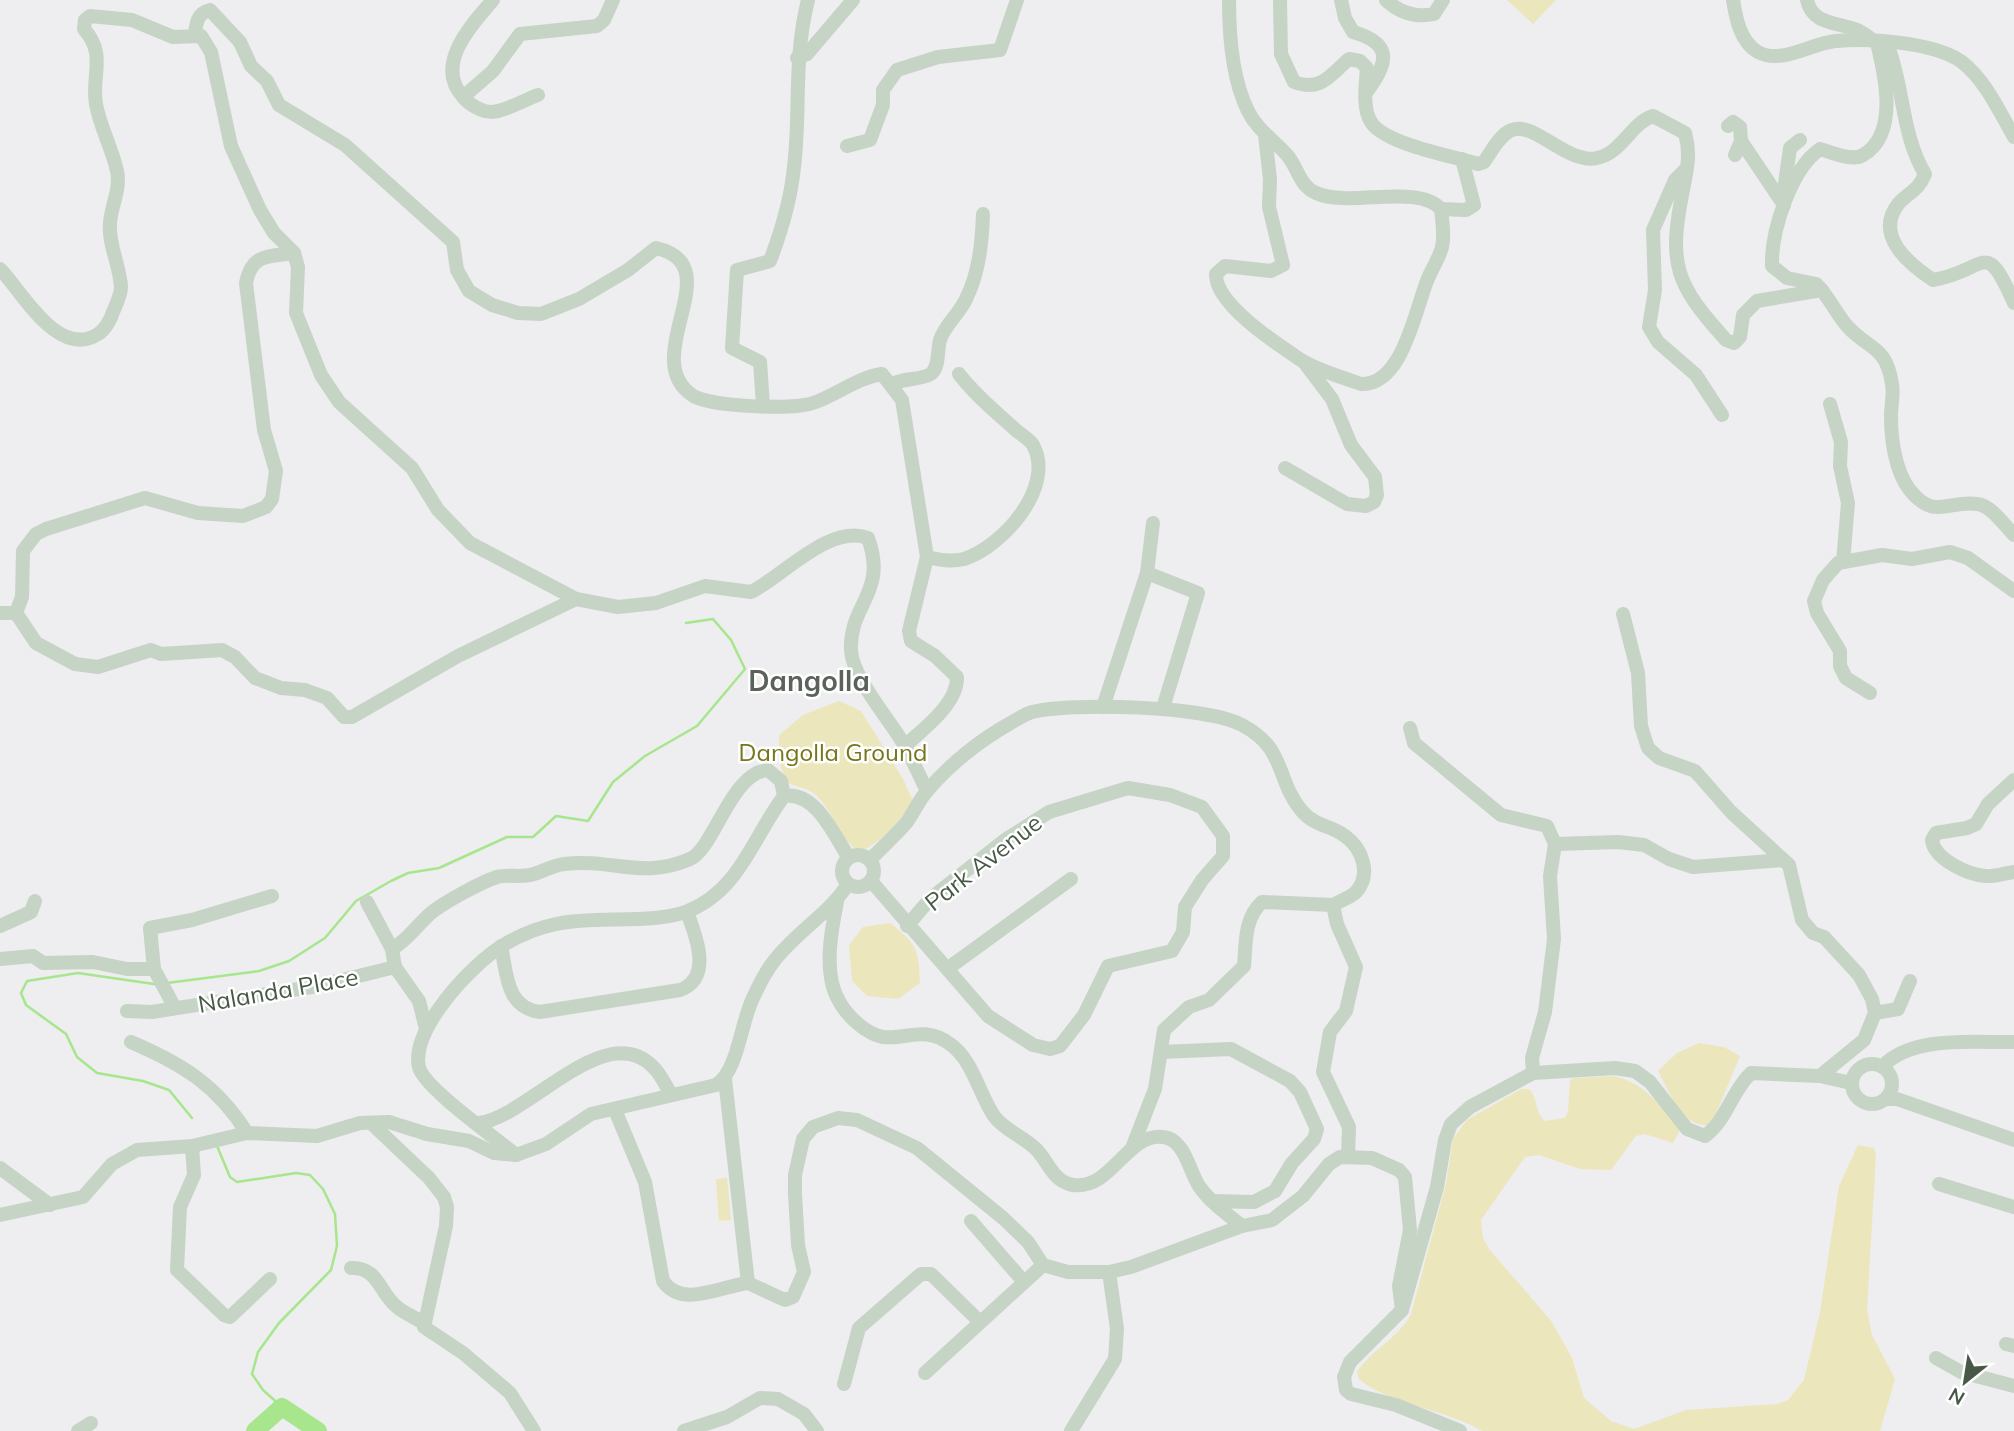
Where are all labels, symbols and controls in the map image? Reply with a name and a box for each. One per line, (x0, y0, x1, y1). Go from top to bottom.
district label: Dangolla (748, 663, 870, 698)
park label: Dangolla Ground (739, 737, 927, 767)
street label: Park Avenue (918, 807, 1048, 917)
street label: Nalanda Place (196, 961, 360, 1019)
north arrow (1930, 1347, 2000, 1417)
text: N (1944, 1383, 1969, 1411)

